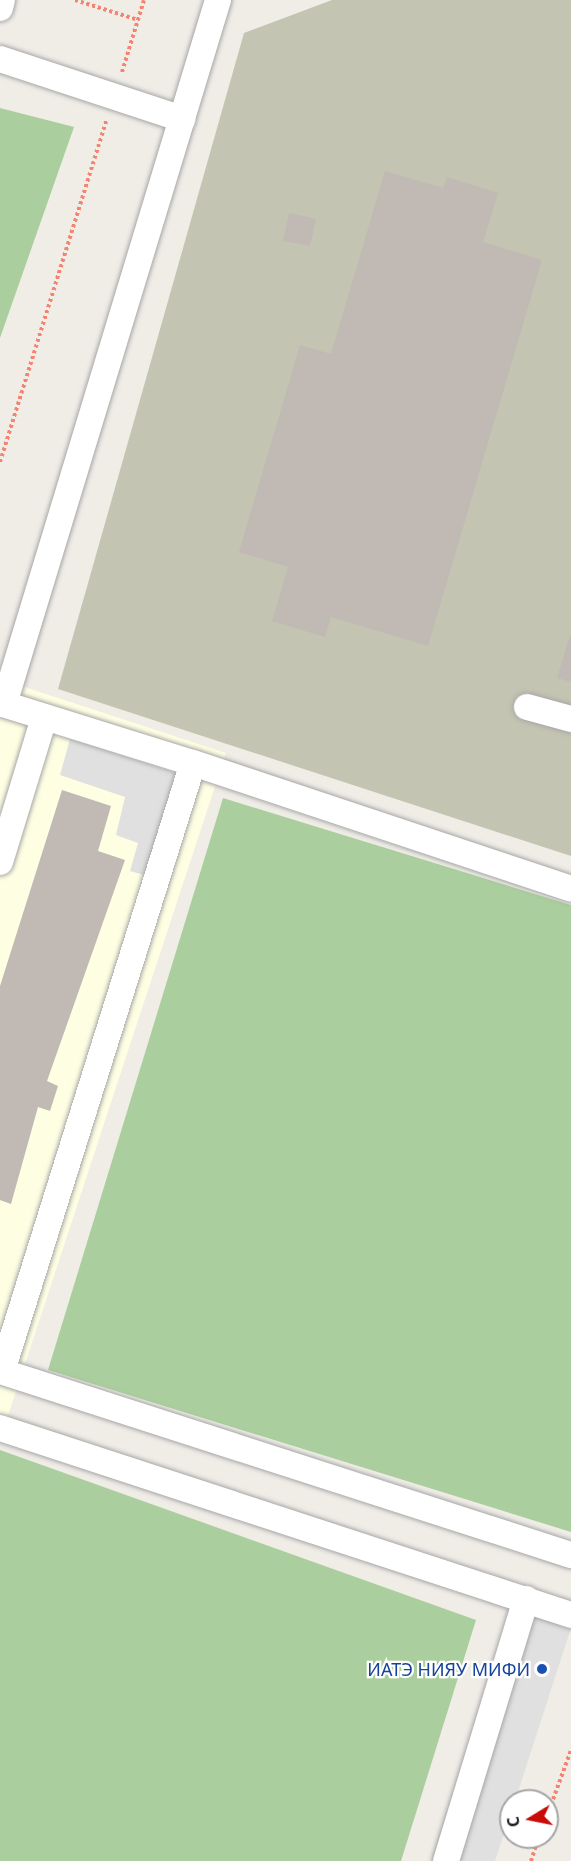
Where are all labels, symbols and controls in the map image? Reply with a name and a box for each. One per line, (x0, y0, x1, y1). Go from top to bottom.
place label: ИАТЭ НИЯУ МИФИ (367, 1658, 530, 1680)
marker: ИАТЭ НИЯУ МИФИ (535, 1662, 549, 1676)
north arrow (499, 1789, 559, 1849)
text: С (502, 1815, 525, 1829)

